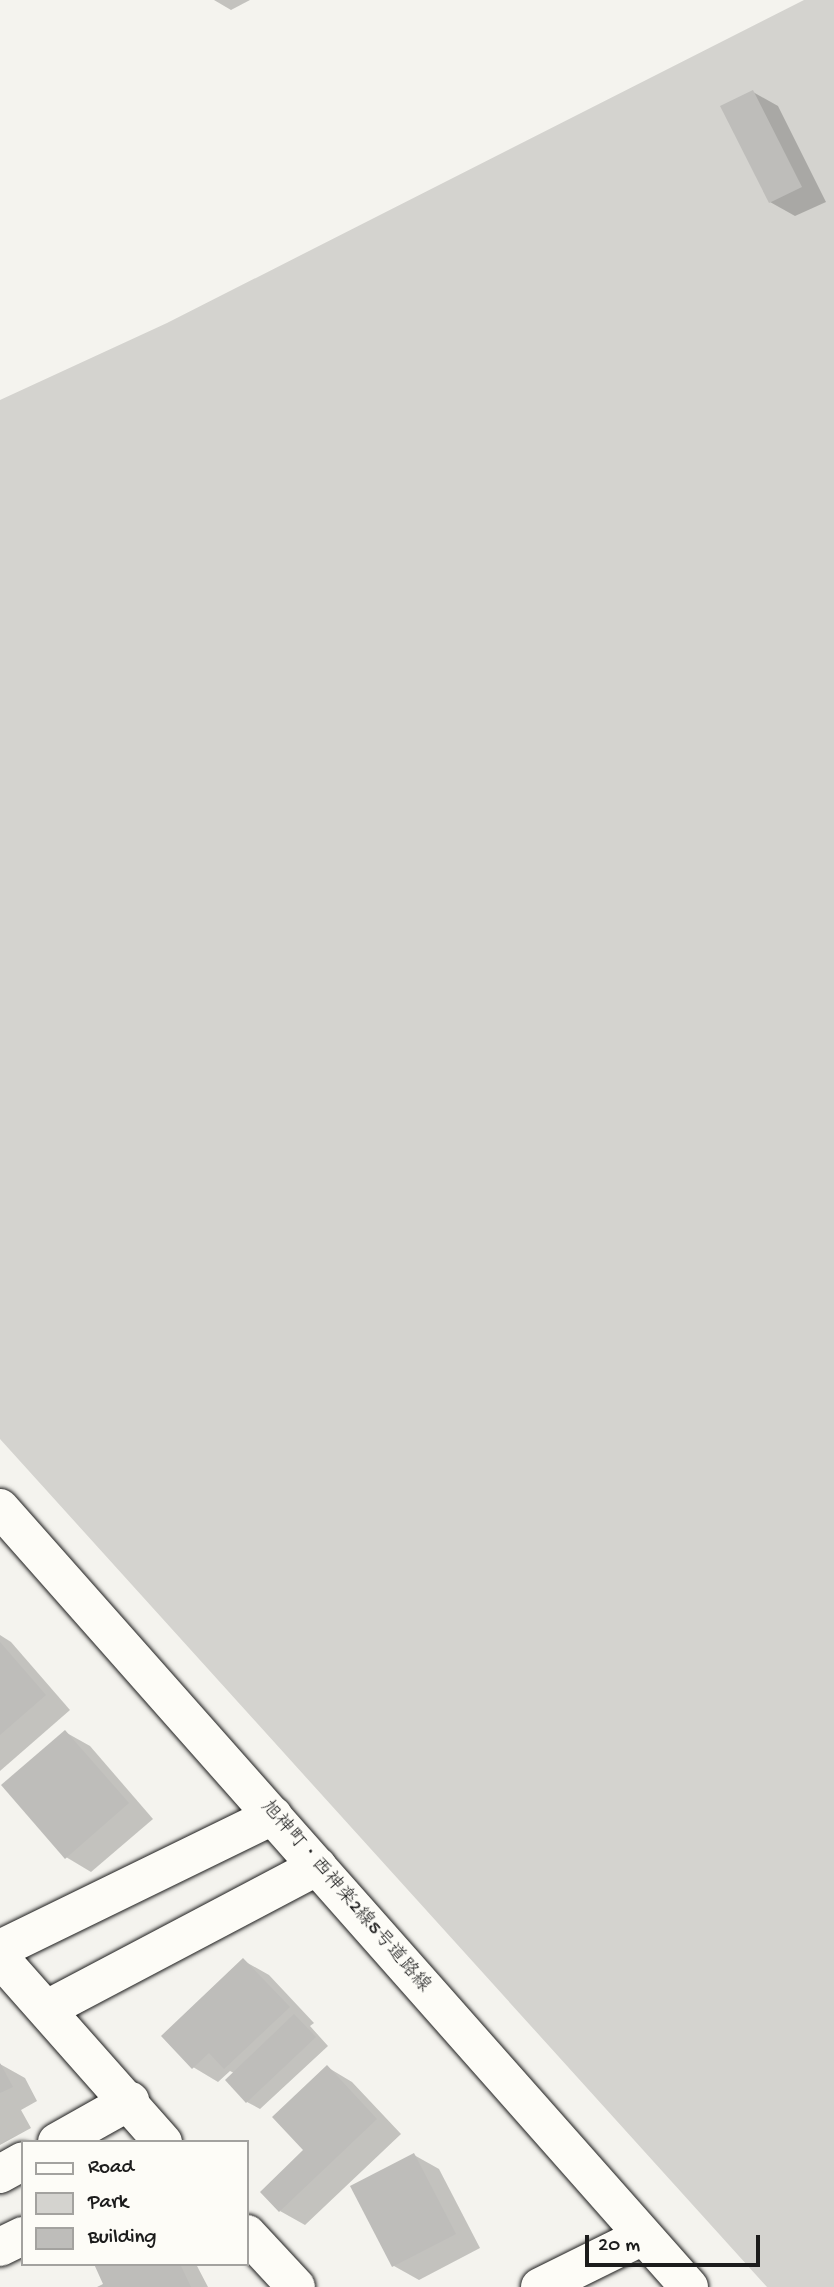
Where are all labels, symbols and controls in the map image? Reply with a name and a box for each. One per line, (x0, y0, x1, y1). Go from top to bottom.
street label: 旭神町・西神楽2線5号道路線 (255, 1796, 435, 1998)
legend (21, 2140, 248, 2266)
text: Road (88, 2156, 134, 2181)
text: Park (88, 2191, 128, 2216)
scale bar (589, 2220, 764, 2264)
text: Building (88, 2226, 157, 2251)
text: 20 m (598, 2234, 640, 2259)

